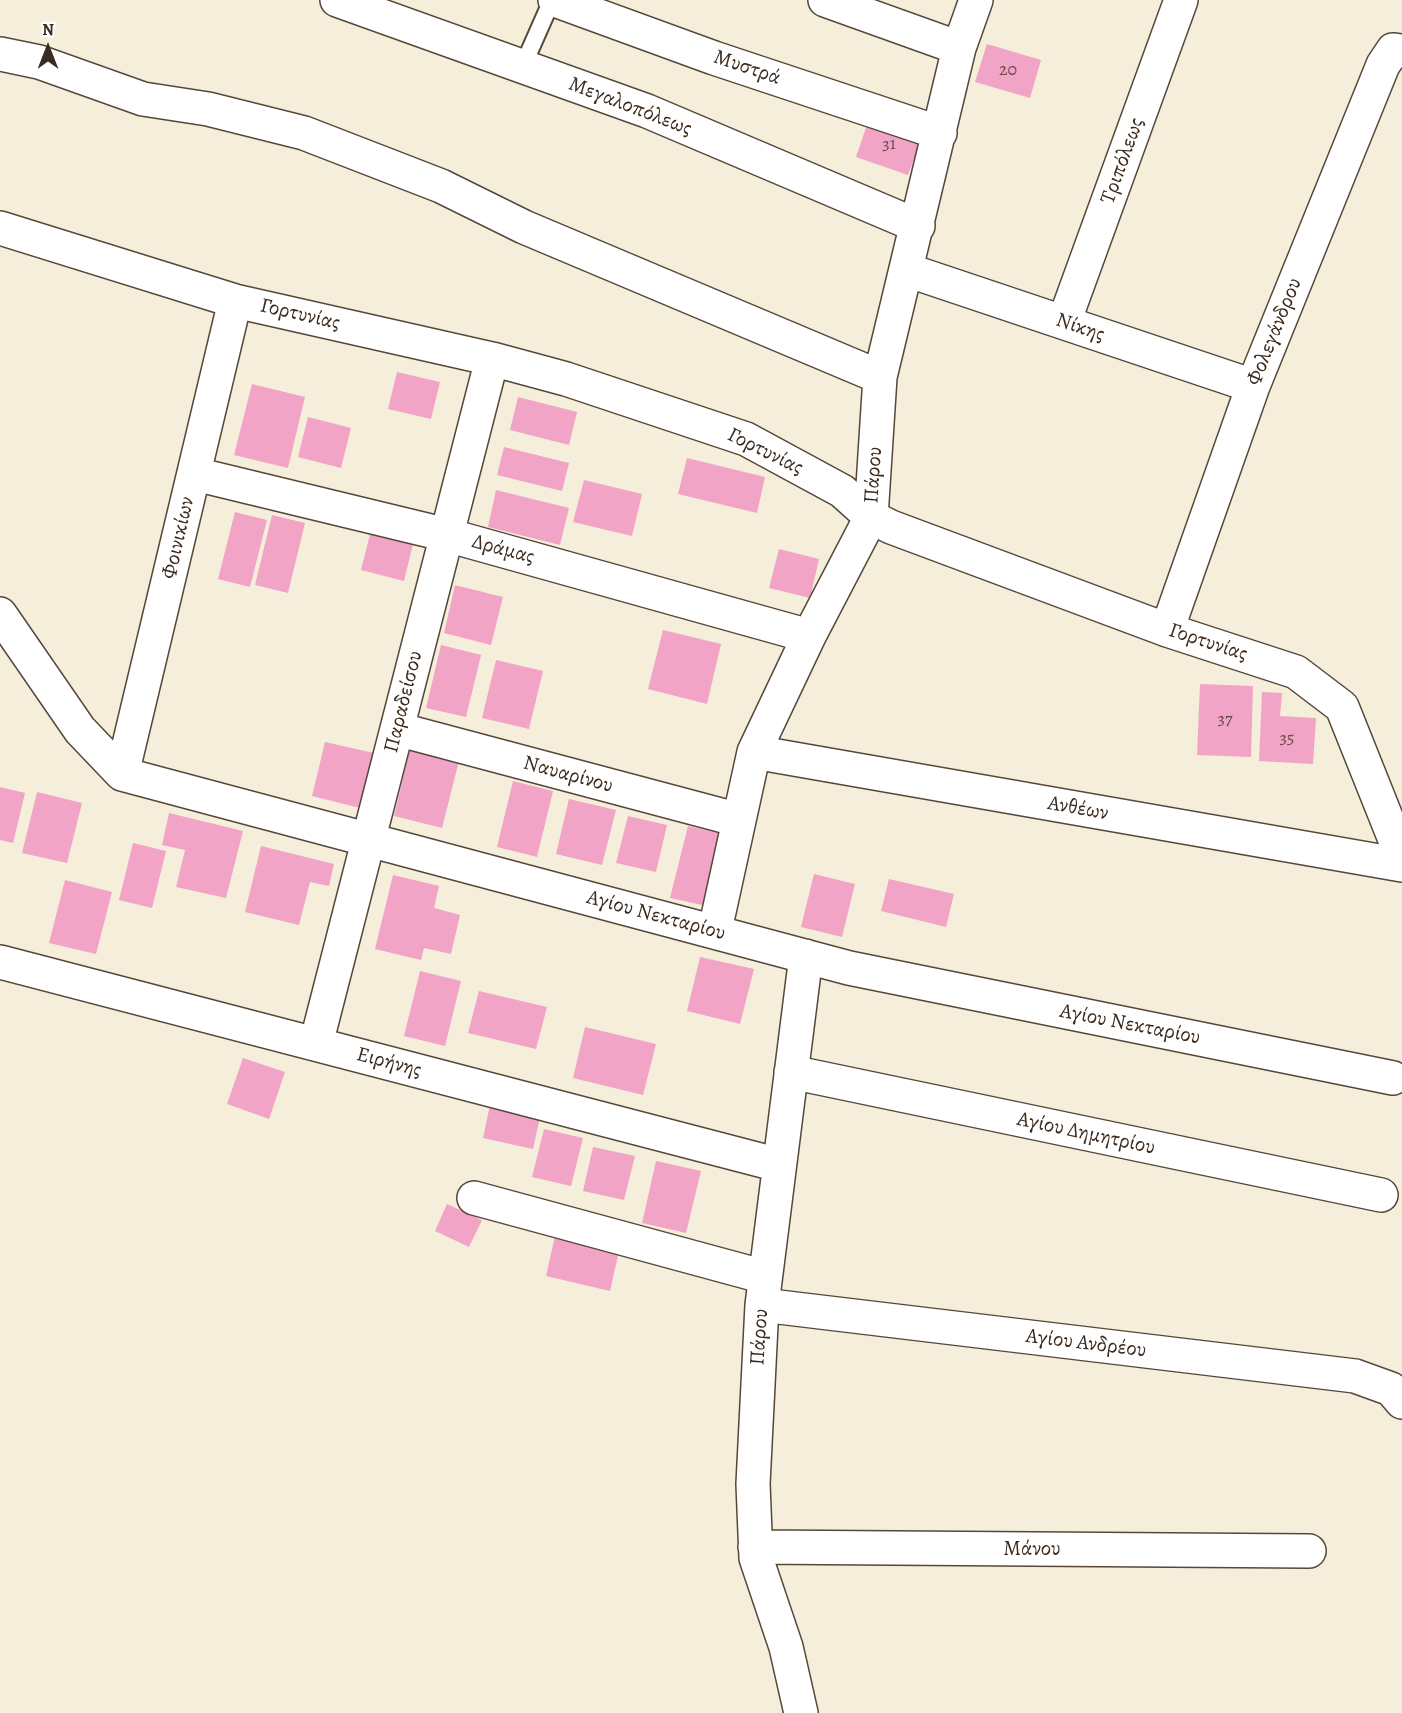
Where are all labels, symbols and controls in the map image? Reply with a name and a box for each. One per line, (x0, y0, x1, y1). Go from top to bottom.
north arrow (18, 18, 78, 78)
text: N (42, 19, 54, 41)
street label: Μυστρά (710, 45, 784, 91)
house number: 20 (999, 60, 1017, 82)
street label: Μεγαλοπόλεως (565, 72, 695, 142)
street label: Τριπόλεως (1096, 115, 1150, 207)
house number: 31 (882, 134, 896, 156)
street label: Φολεγάνδρου (1242, 274, 1308, 390)
street label: Γορτυνίας (258, 294, 342, 336)
street label: Νίκης (1052, 308, 1108, 348)
street label: Γορτυνίας (723, 423, 807, 481)
street label: Πάρου (859, 446, 889, 504)
street label: Φοινικίων (157, 494, 201, 582)
street label: Δράμας (469, 530, 537, 570)
street label: Γορτυνίας (1165, 618, 1251, 668)
street label: Παραδείσου (379, 648, 429, 756)
house number: 37 (1217, 709, 1233, 731)
house number: 35 (1279, 728, 1295, 750)
street label: Ναυαρίνου (520, 751, 616, 799)
street label: Ανθέων (1046, 791, 1110, 827)
street label: Αγίου Νεκταρίου (584, 885, 728, 947)
street label: Αγίου Νεκταρίου (1058, 999, 1202, 1051)
street label: Ειρήνης (354, 1042, 424, 1084)
street label: Αγίου Δημητρίου (1015, 1107, 1157, 1161)
street label: Πάρου (745, 1308, 775, 1366)
street label: Αγίου Ανδρέου (1024, 1324, 1148, 1364)
street label: Μάνου (1003, 1537, 1061, 1563)

